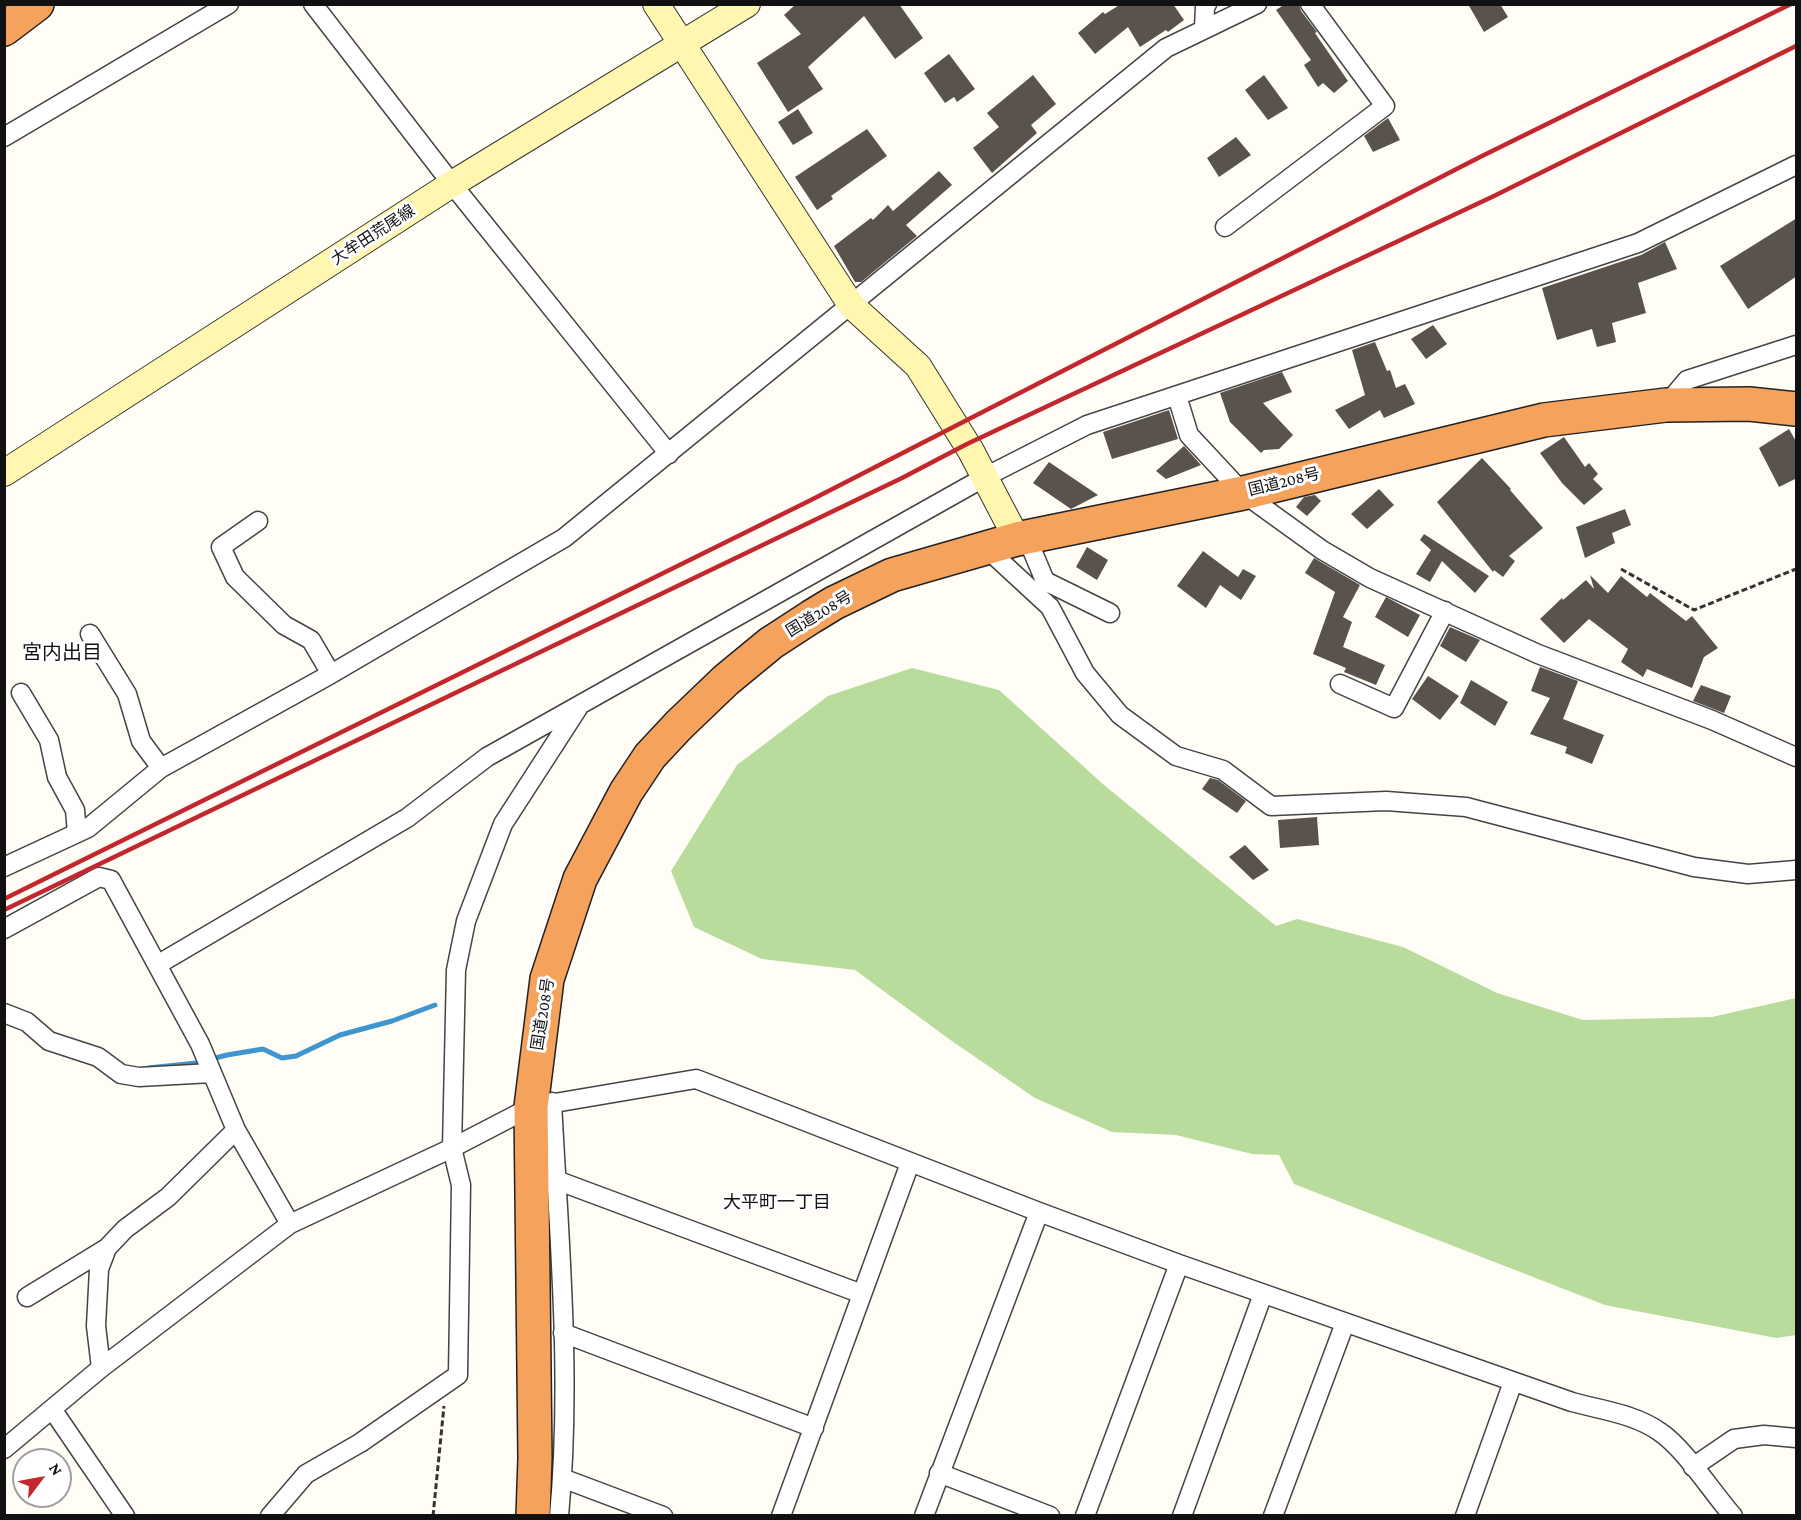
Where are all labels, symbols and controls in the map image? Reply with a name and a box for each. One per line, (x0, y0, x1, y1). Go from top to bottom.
street label: 大牟田荒尾線 (328, 201, 418, 269)
street label: 国道208号 (1246, 464, 1322, 500)
street label: 国道208号 (783, 587, 855, 641)
district label: 宮内出目 (22, 641, 102, 665)
street label: 国道208号 (528, 976, 558, 1052)
district label: 大平町一丁目 (723, 1191, 831, 1213)
north arrow (12, 1448, 72, 1508)
text: N (46, 1460, 66, 1478)

